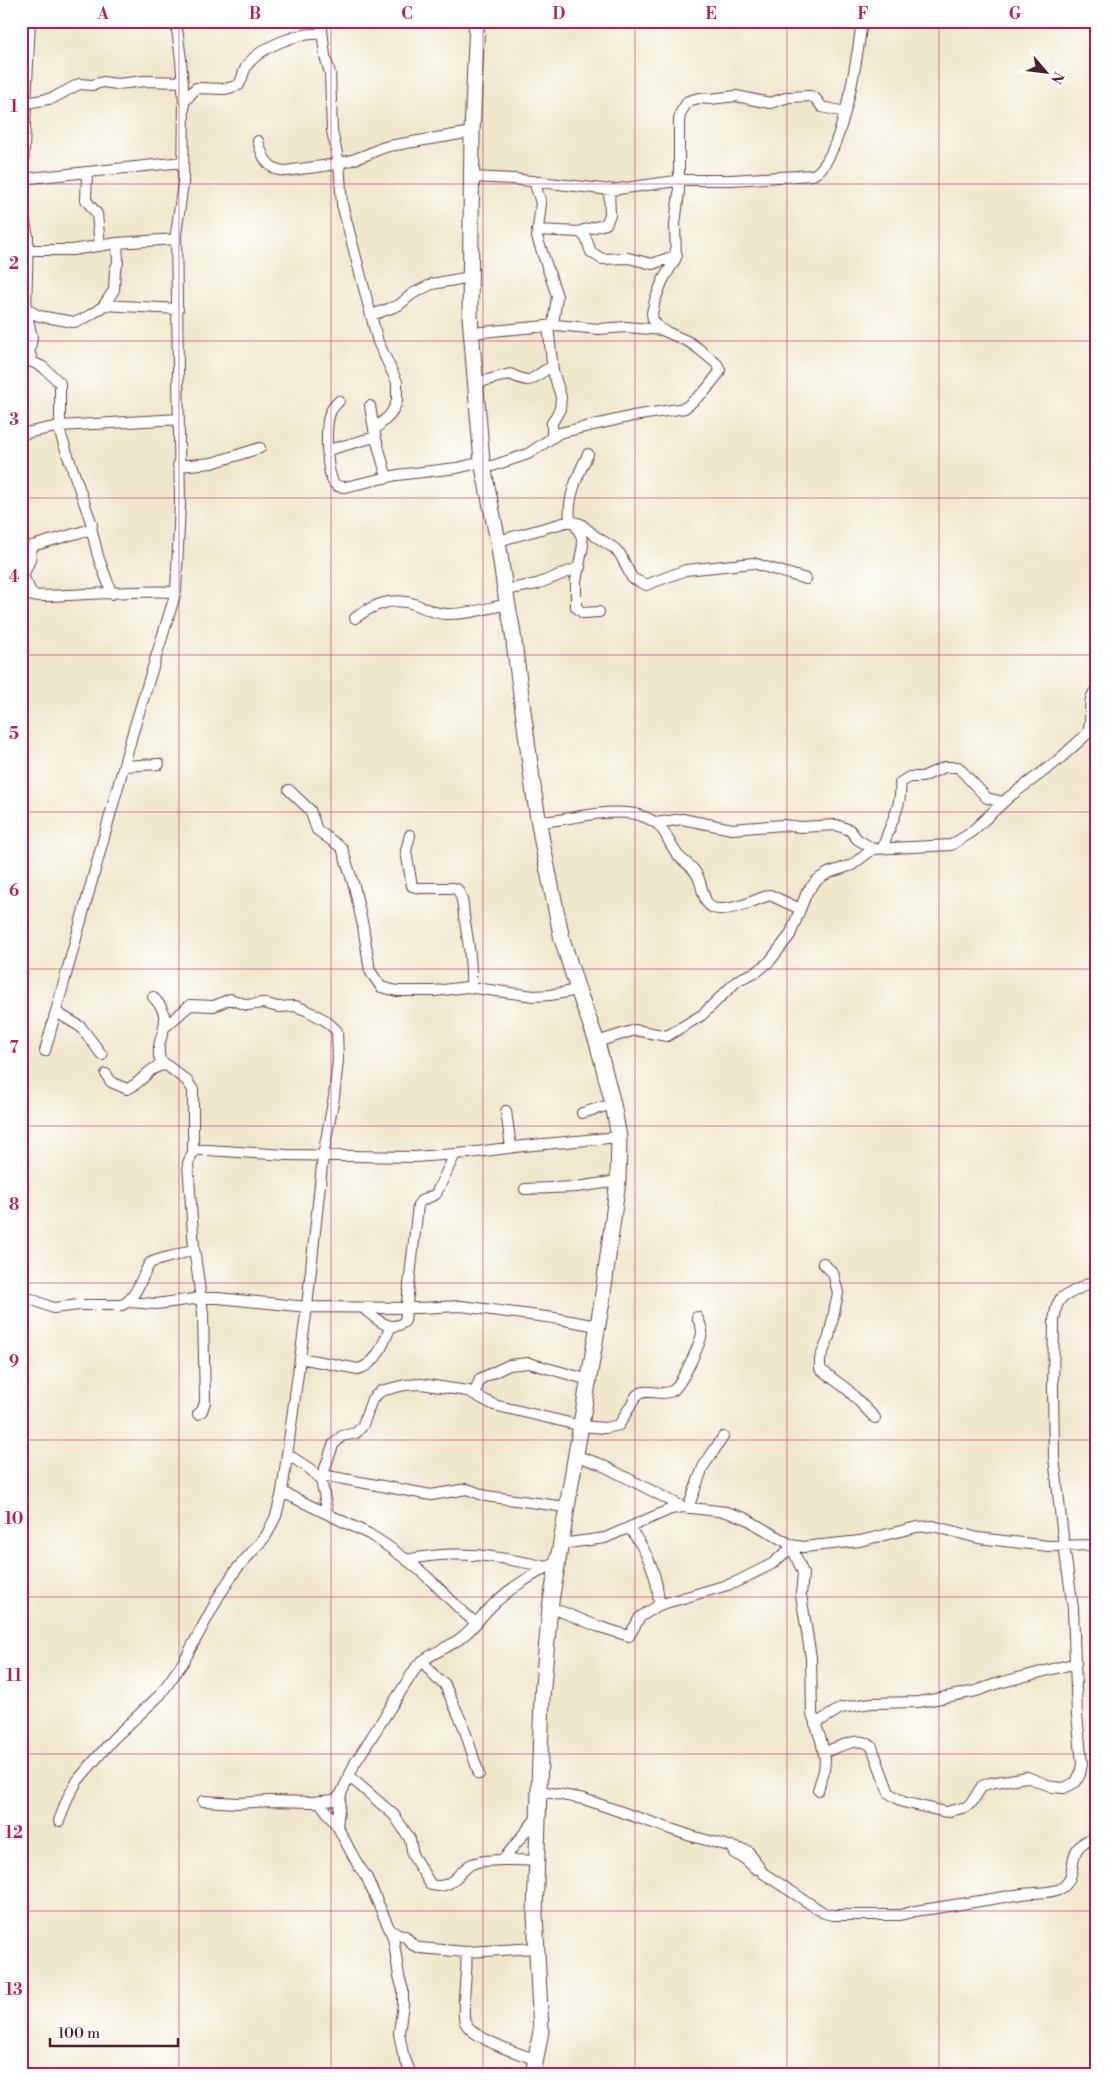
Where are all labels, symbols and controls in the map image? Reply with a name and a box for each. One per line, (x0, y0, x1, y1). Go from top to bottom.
text: A (96, 4, 109, 24)
text: B (249, 4, 261, 24)
text: C (401, 4, 413, 24)
text: D (553, 4, 566, 24)
text: E (705, 4, 717, 24)
text: F (857, 4, 869, 24)
text: G (1009, 4, 1022, 24)
north arrow (1020, 48, 1070, 98)
text: N (1046, 69, 1067, 87)
text: 1 (10, 97, 18, 117)
text: 2 (9, 254, 19, 274)
text: 3 (9, 410, 19, 430)
text: 4 (9, 567, 20, 587)
text: 5 (9, 724, 19, 744)
text: 6 (9, 881, 19, 901)
text: 7 (9, 1038, 19, 1058)
text: 8 (9, 1195, 19, 1215)
text: 9 (9, 1352, 19, 1372)
text: 10 (5, 1509, 23, 1529)
text: 11 (6, 1666, 22, 1686)
text: 12 (5, 1823, 23, 1843)
text: 13 (5, 1980, 23, 2000)
scale bar (50, 2015, 178, 2047)
text: 100 m (58, 2024, 100, 2043)

